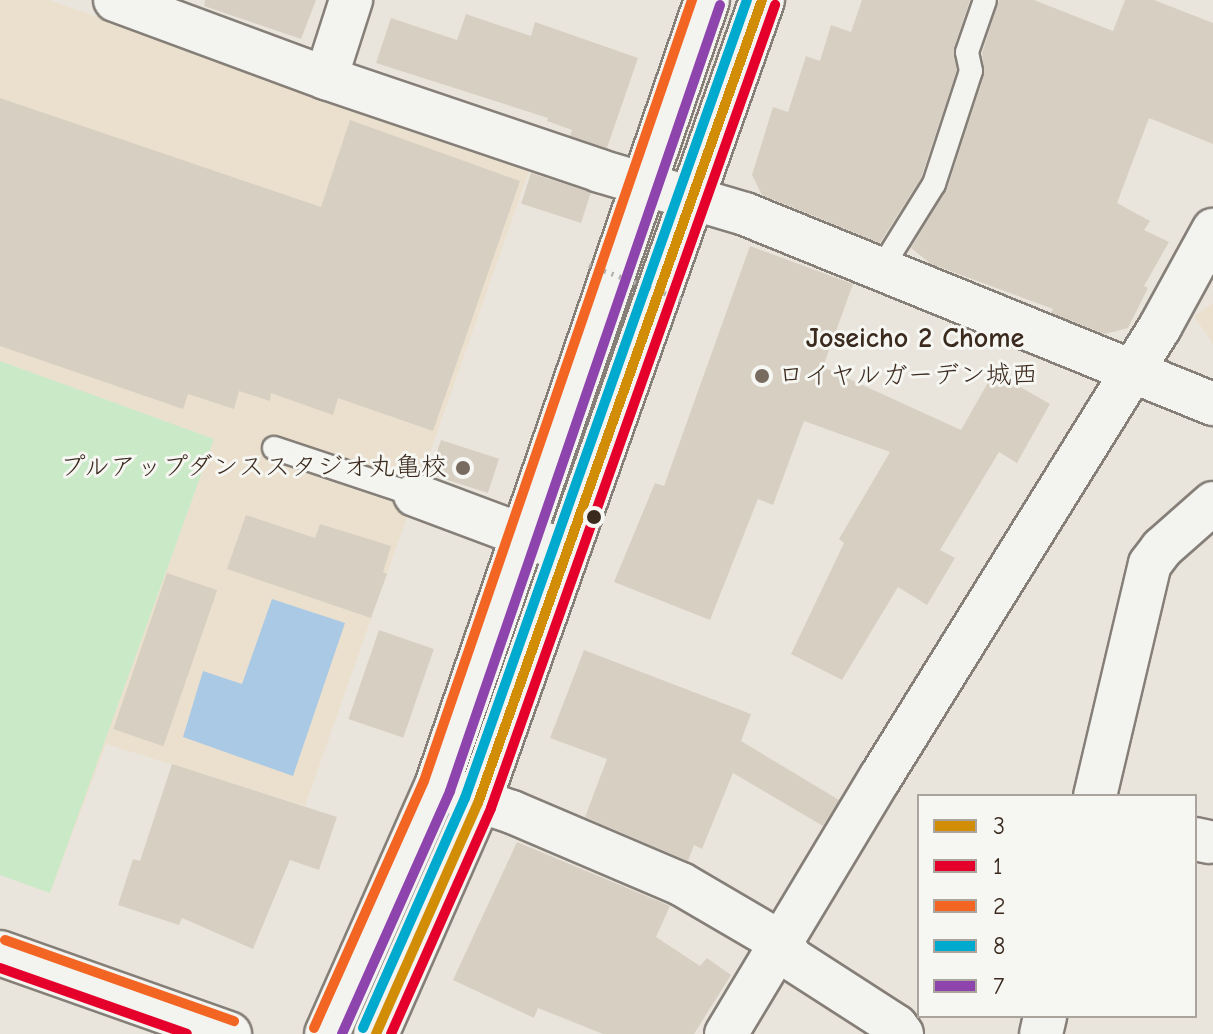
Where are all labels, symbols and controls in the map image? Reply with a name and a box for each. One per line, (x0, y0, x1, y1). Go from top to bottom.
district label: Joseicho 2 Chome (806, 321, 1024, 355)
place label: ロイヤルガーデン城西 (778, 360, 1038, 392)
marker: ロイヤルガーデン城西 (753, 367, 771, 385)
place label: プルアップダンススタジオ丸亀校 (57, 452, 447, 484)
marker: プルアップダンススタジオ丸亀校 (454, 459, 472, 477)
unlabelled marker (586, 509, 602, 525)
legend (917, 794, 1197, 1018)
text: 3 (993, 812, 1005, 840)
text: 1 (993, 852, 1003, 880)
text: 2 (993, 892, 1006, 920)
text: 8 (993, 932, 1005, 960)
text: 7 (993, 972, 1004, 1000)

